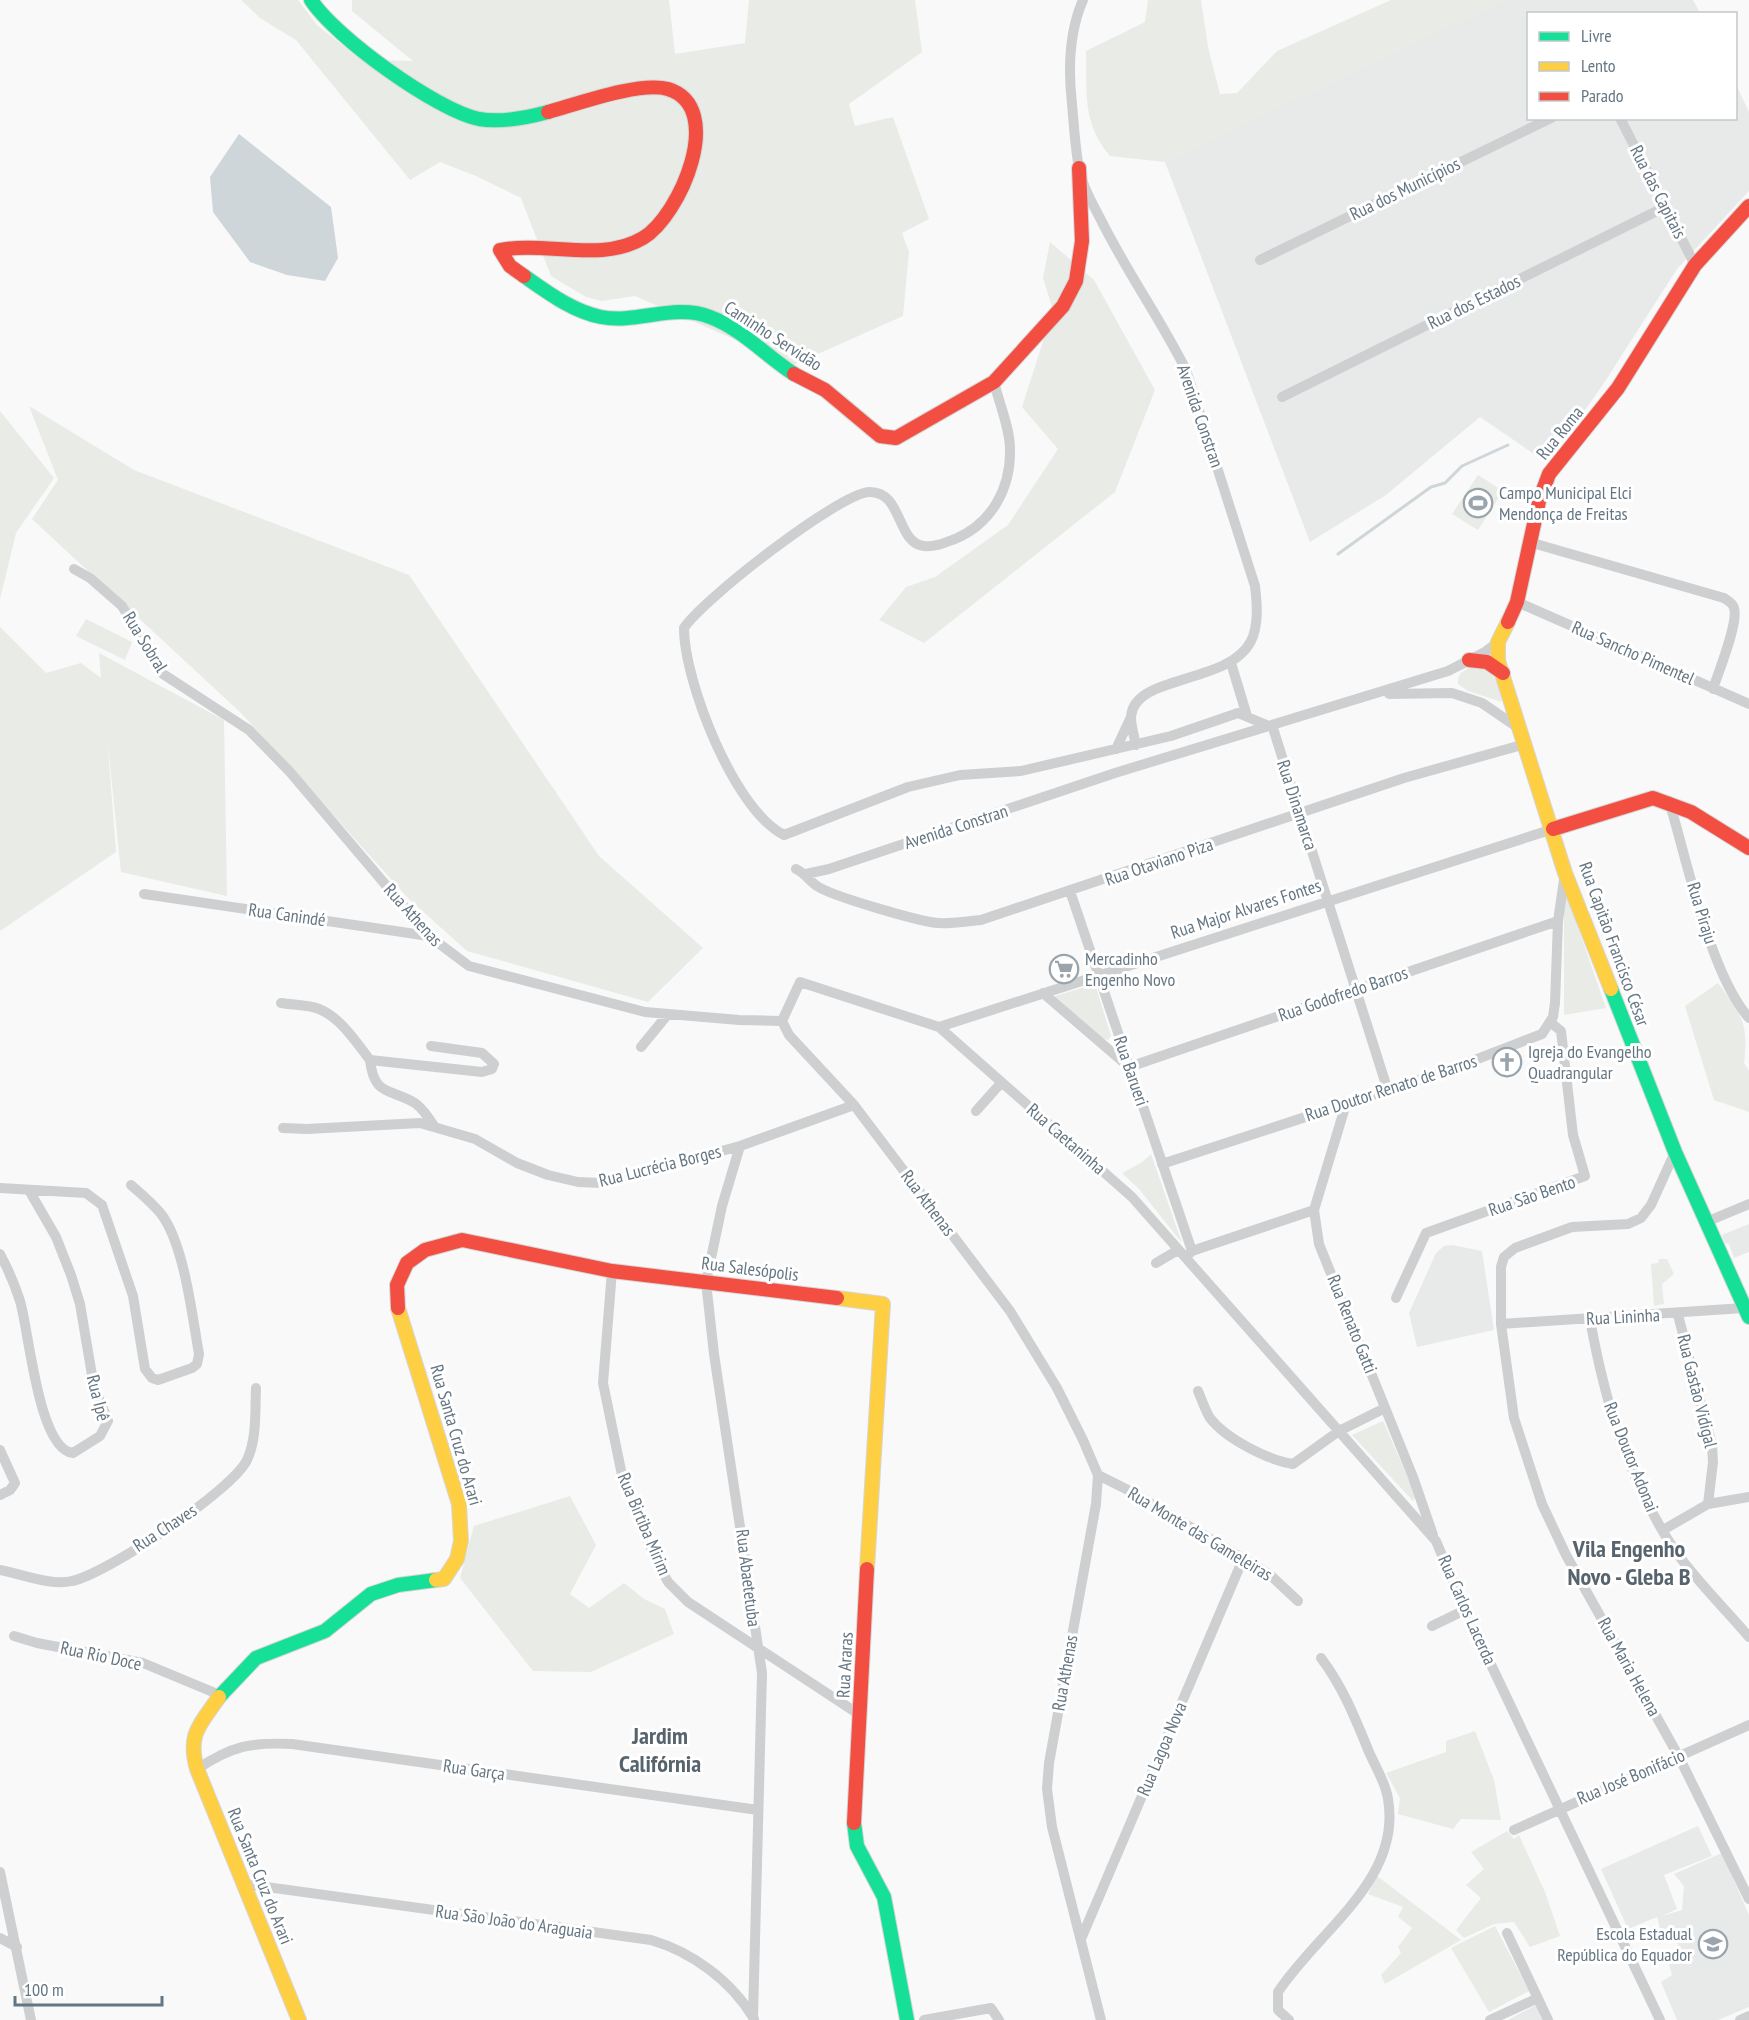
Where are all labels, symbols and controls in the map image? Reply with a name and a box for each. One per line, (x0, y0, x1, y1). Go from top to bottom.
legend (1527, 12, 1737, 120)
text: Livre (1581, 24, 1612, 47)
text: Lento (1581, 54, 1616, 77)
text: Parado (1581, 84, 1624, 107)
street label: Rua das Capitais (1625, 141, 1692, 242)
street label: Rua dos Municípios (1346, 152, 1464, 225)
street label: Rua dos Estados (1424, 269, 1524, 334)
street label: Caminho Servidão (720, 295, 827, 376)
street label: Avenida Constran (1172, 361, 1229, 470)
street label: Rua Roma (1531, 401, 1588, 464)
place label: Campo Municipal Elci Mendonça de Freitas (1499, 481, 1632, 525)
sports icon: Campo Municipal Elci Mendonça de Freitas (1462, 487, 1494, 519)
street label: Rua Sobral (118, 607, 173, 677)
street label: Rua Sancho Pimentel (1568, 615, 1699, 690)
street label: Rua Dinamarca (1272, 757, 1323, 853)
street label: Avenida Constran (901, 799, 1011, 854)
street label: Rua Otaviano Piza (1102, 832, 1216, 891)
street label: Rua Capitão Francisco César (1574, 859, 1655, 1029)
street label: Rua Major Alvares Fontes (1168, 873, 1324, 944)
street label: Rua Athenas (379, 878, 448, 951)
street label: Rua Piraju (1682, 879, 1723, 946)
street label: Rua Canindé (247, 898, 327, 931)
place label: Mercadinho Engenho Novo (1085, 947, 1176, 991)
supermarket icon: Mercadinho Engenho Novo (1048, 953, 1080, 985)
street label: Rua Godofredo Barros (1275, 961, 1411, 1026)
street label: Rua Barueri (1109, 1033, 1154, 1109)
place label: Igreja do Evangelho Quadrangular (1528, 1040, 1652, 1084)
church icon: Igreja do Evangelho Quadrangular (1491, 1046, 1523, 1078)
street label: Rua Doutor Renato de Barros (1302, 1049, 1480, 1126)
street label: Rua Caetaninha (1022, 1098, 1111, 1179)
street label: Rua Lucrécia Borges (596, 1139, 723, 1192)
street label: Rua Athenas (896, 1165, 961, 1240)
street label: Rua São Bento (1485, 1170, 1579, 1221)
street label: Rua Salesópolis (700, 1251, 800, 1286)
street label: Rua Renato Gatti (1322, 1271, 1383, 1376)
street label: Rua Lininha (1586, 1303, 1660, 1330)
street label: Rua Gastão Vidigal (1672, 1332, 1723, 1451)
street label: Rua Santa Cruz do Arari (425, 1362, 488, 1508)
street label: Rua Ipê (82, 1372, 115, 1423)
street label: Rua Doutor Adonai (1599, 1399, 1664, 1515)
street label: Rua Birtiba Mirim (613, 1469, 676, 1578)
street label: Rua Monte das Gameleiras (1124, 1481, 1277, 1586)
street label: Rua Chaves (129, 1499, 201, 1557)
street label: Rua Abaetetuba (731, 1528, 766, 1628)
district label: Vila Engenho Novo - Gleba B (1567, 1533, 1691, 1592)
street label: Rua Carlos Lacerda (1433, 1552, 1502, 1668)
street label: Rua Maria Helena (1593, 1613, 1666, 1720)
street label: Rua Araras (831, 1631, 858, 1698)
street label: Rua Athenas (1047, 1633, 1082, 1713)
street label: Rua Rio Doce (58, 1636, 144, 1675)
street label: Rua Lagoa Nova (1131, 1698, 1192, 1799)
district label: Jardim Califórnia (619, 1720, 701, 1779)
street label: Rua José Bonifácio (1573, 1743, 1688, 1810)
street label: Rua Garça (442, 1754, 506, 1785)
street label: Rua Santa Cruz do Arari (223, 1804, 298, 1947)
street label: Rua São João do Araguaia (434, 1899, 594, 1944)
place label: Escola Estadual República do Equador (1557, 1922, 1693, 1966)
school or university icon: Escola Estadual República do Equador (1697, 1928, 1729, 1960)
scale bar (15, 1969, 162, 2007)
text: 100 m (24, 1978, 64, 2001)

